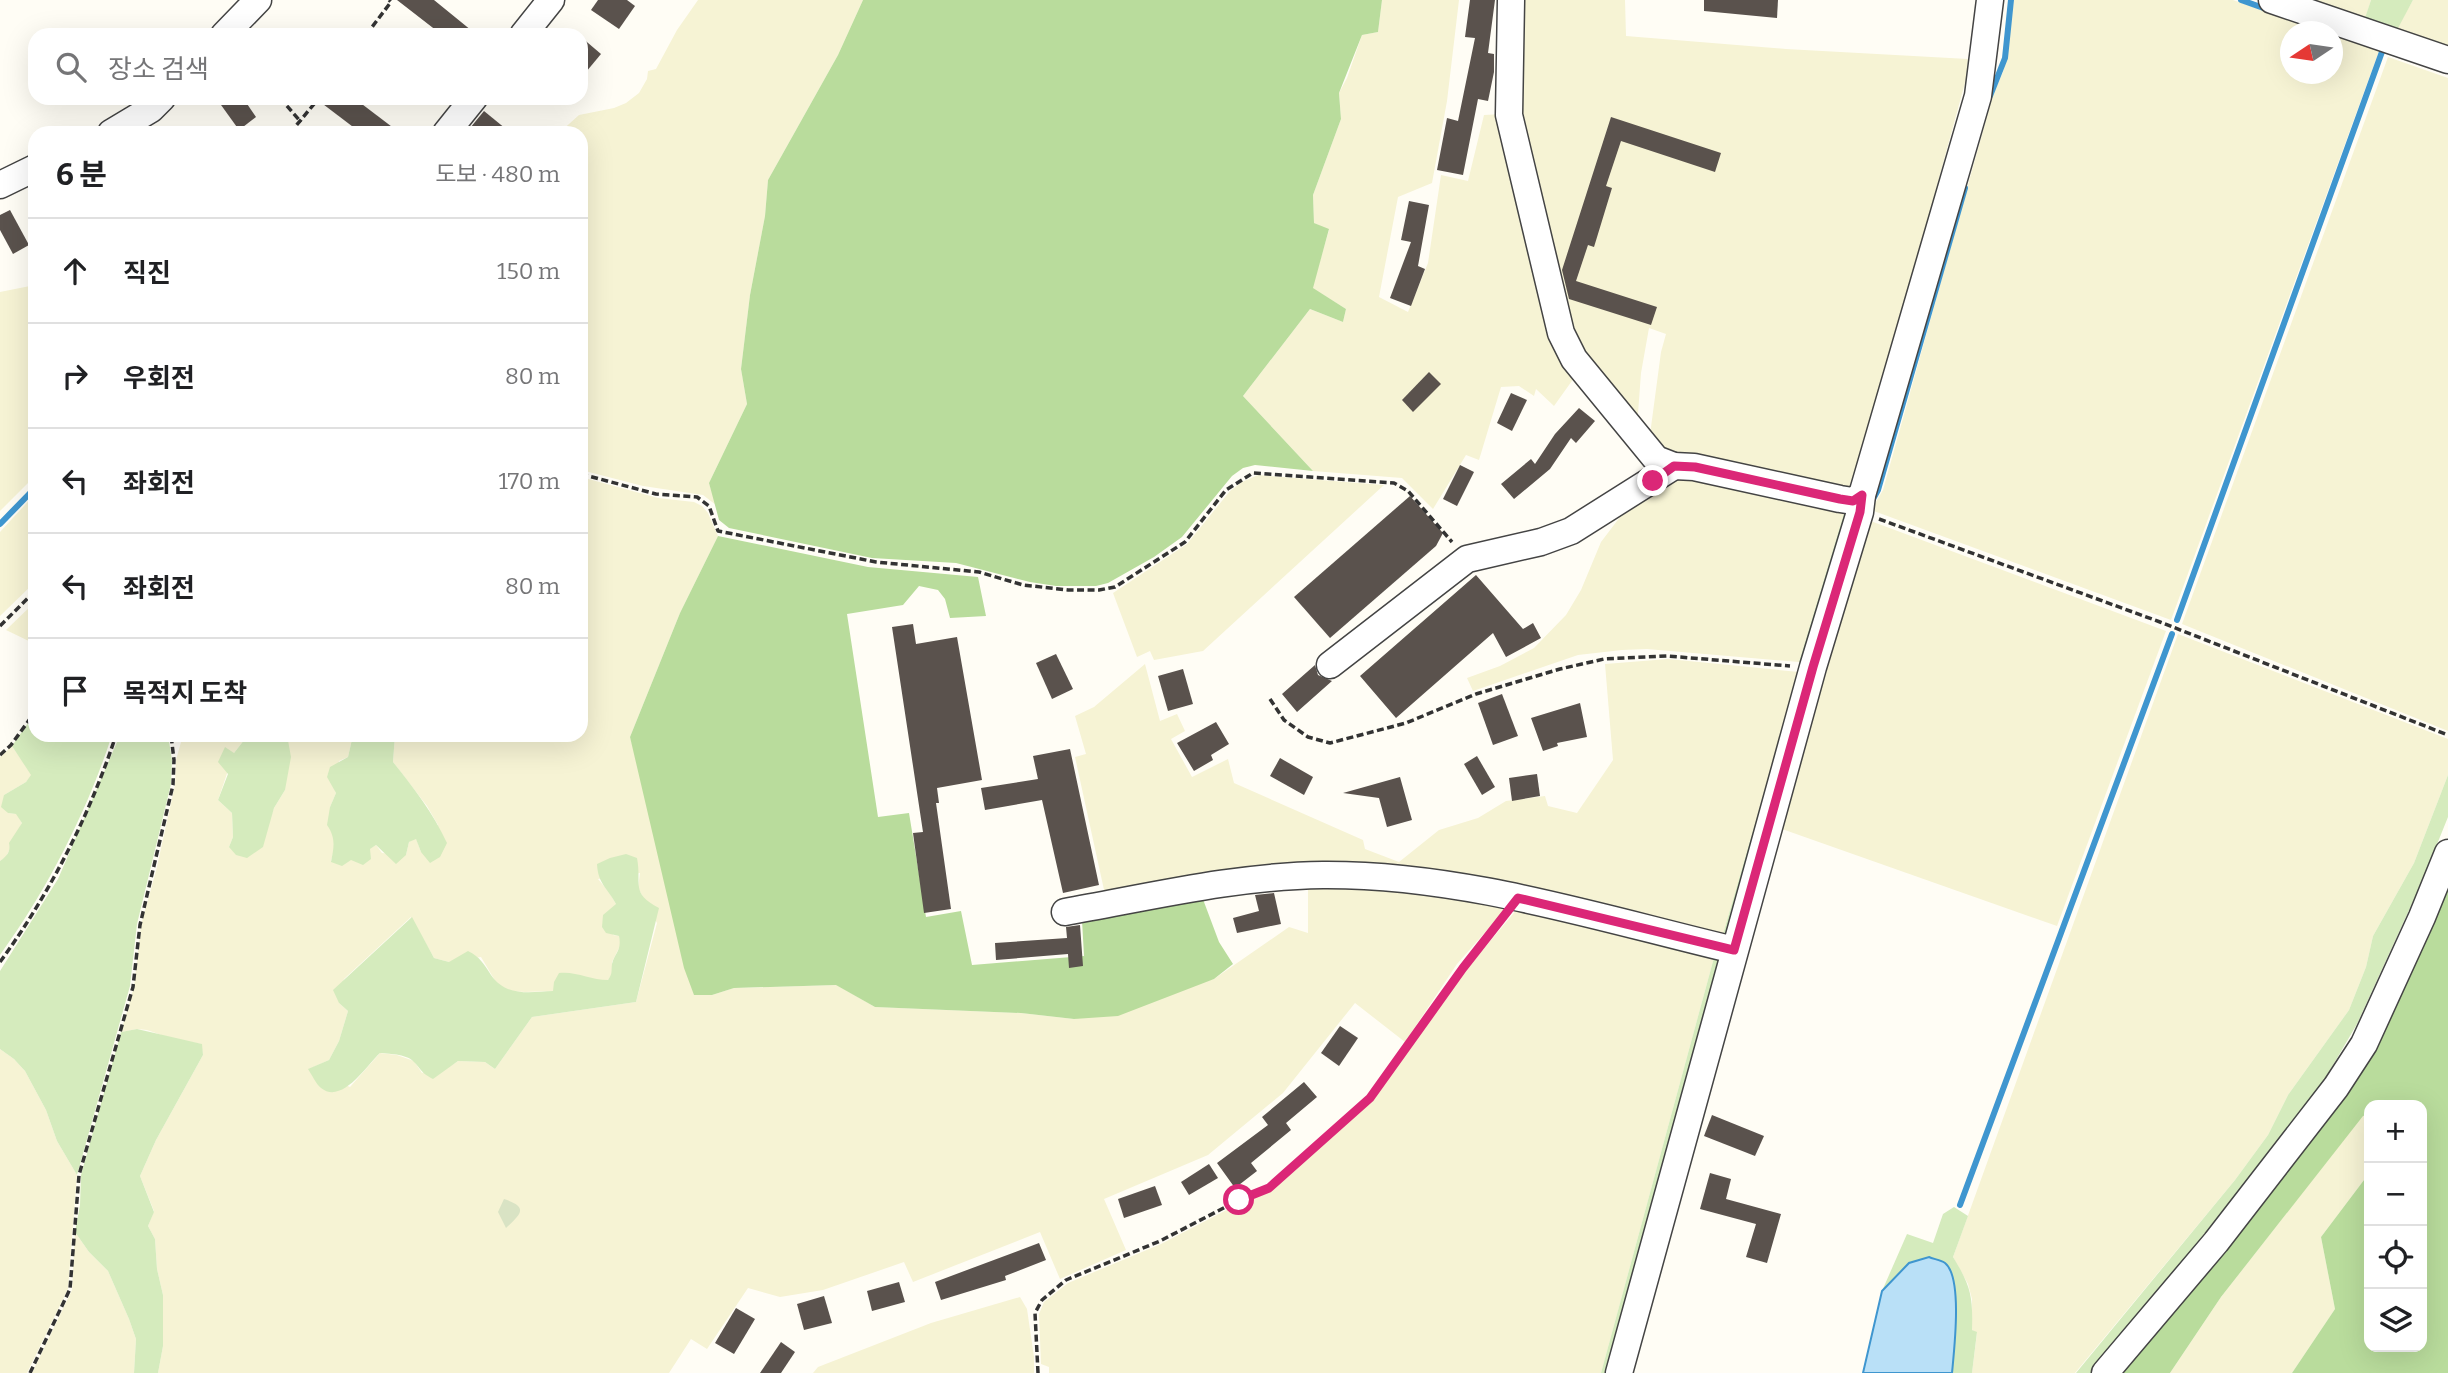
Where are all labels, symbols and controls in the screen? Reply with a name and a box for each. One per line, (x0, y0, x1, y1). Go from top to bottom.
north arrow (2280, 21, 2343, 84)
search box (28, 28, 588, 105)
icon: search (52, 48, 90, 86)
text: 장소 검색 (108, 54, 209, 85)
text: 6 분 (56, 157, 107, 193)
text: 도보 · 480 m (435, 160, 560, 188)
icon: ahead (56, 252, 94, 290)
text: 150 m (497, 257, 560, 285)
text: 직진 (123, 258, 171, 289)
icon: right (56, 357, 94, 395)
text: 80 m (505, 362, 560, 390)
text: 우회전 (123, 363, 195, 394)
icon: left (56, 462, 94, 500)
route end (1637, 465, 1668, 496)
text: 170 m (498, 467, 560, 495)
text: 좌회전 (123, 468, 195, 499)
icon: left (56, 567, 94, 605)
text: 80 m (505, 572, 560, 600)
text: 좌회전 (123, 573, 195, 604)
icon: arrive (56, 672, 94, 710)
text: 목적지 도착 (123, 678, 247, 709)
map controls (2364, 1100, 2427, 1352)
button: + (2364, 1100, 2427, 1163)
button: − (2364, 1163, 2427, 1226)
route start (1223, 1184, 1254, 1215)
button: locate (2364, 1226, 2427, 1289)
button: layers (2364, 1289, 2427, 1352)

